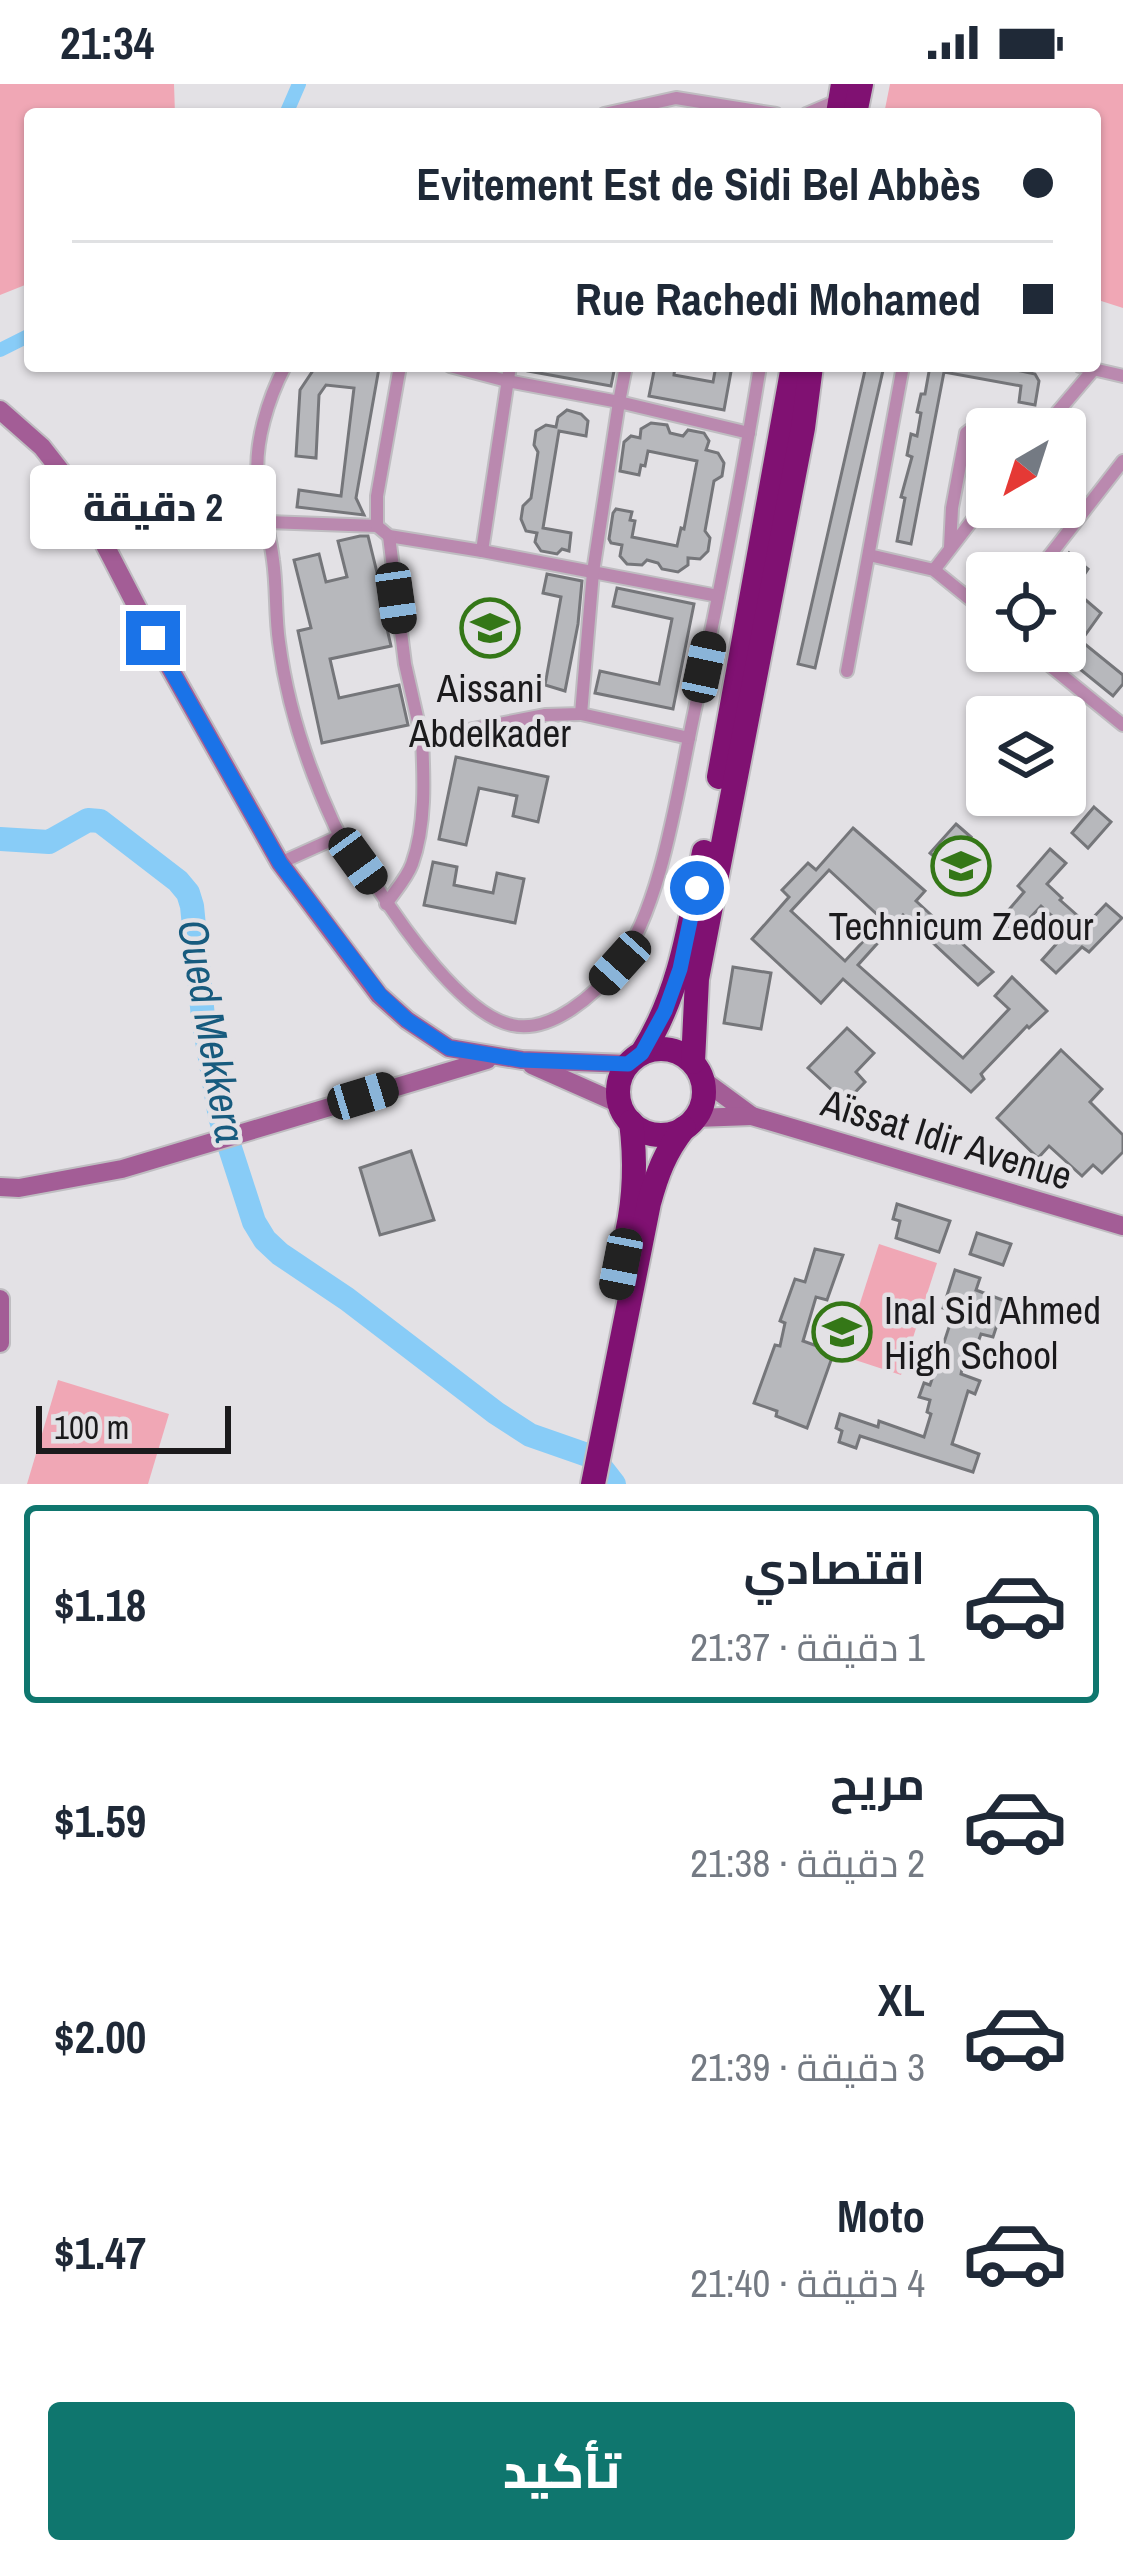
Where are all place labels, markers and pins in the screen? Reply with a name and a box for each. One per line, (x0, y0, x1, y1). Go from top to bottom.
school or university icon: Aissani Abdelkader (459, 597, 521, 659)
place label: Aissani Abdelkader (408, 662, 571, 759)
school or university icon: Technicum Zedour (930, 835, 992, 897)
place label: Technicum Zedour (829, 900, 1094, 952)
place label: Inal Sid Ahmed High School (884, 1284, 1101, 1381)
school or university icon: Inal Sid Ahmed High School (811, 1301, 873, 1363)

